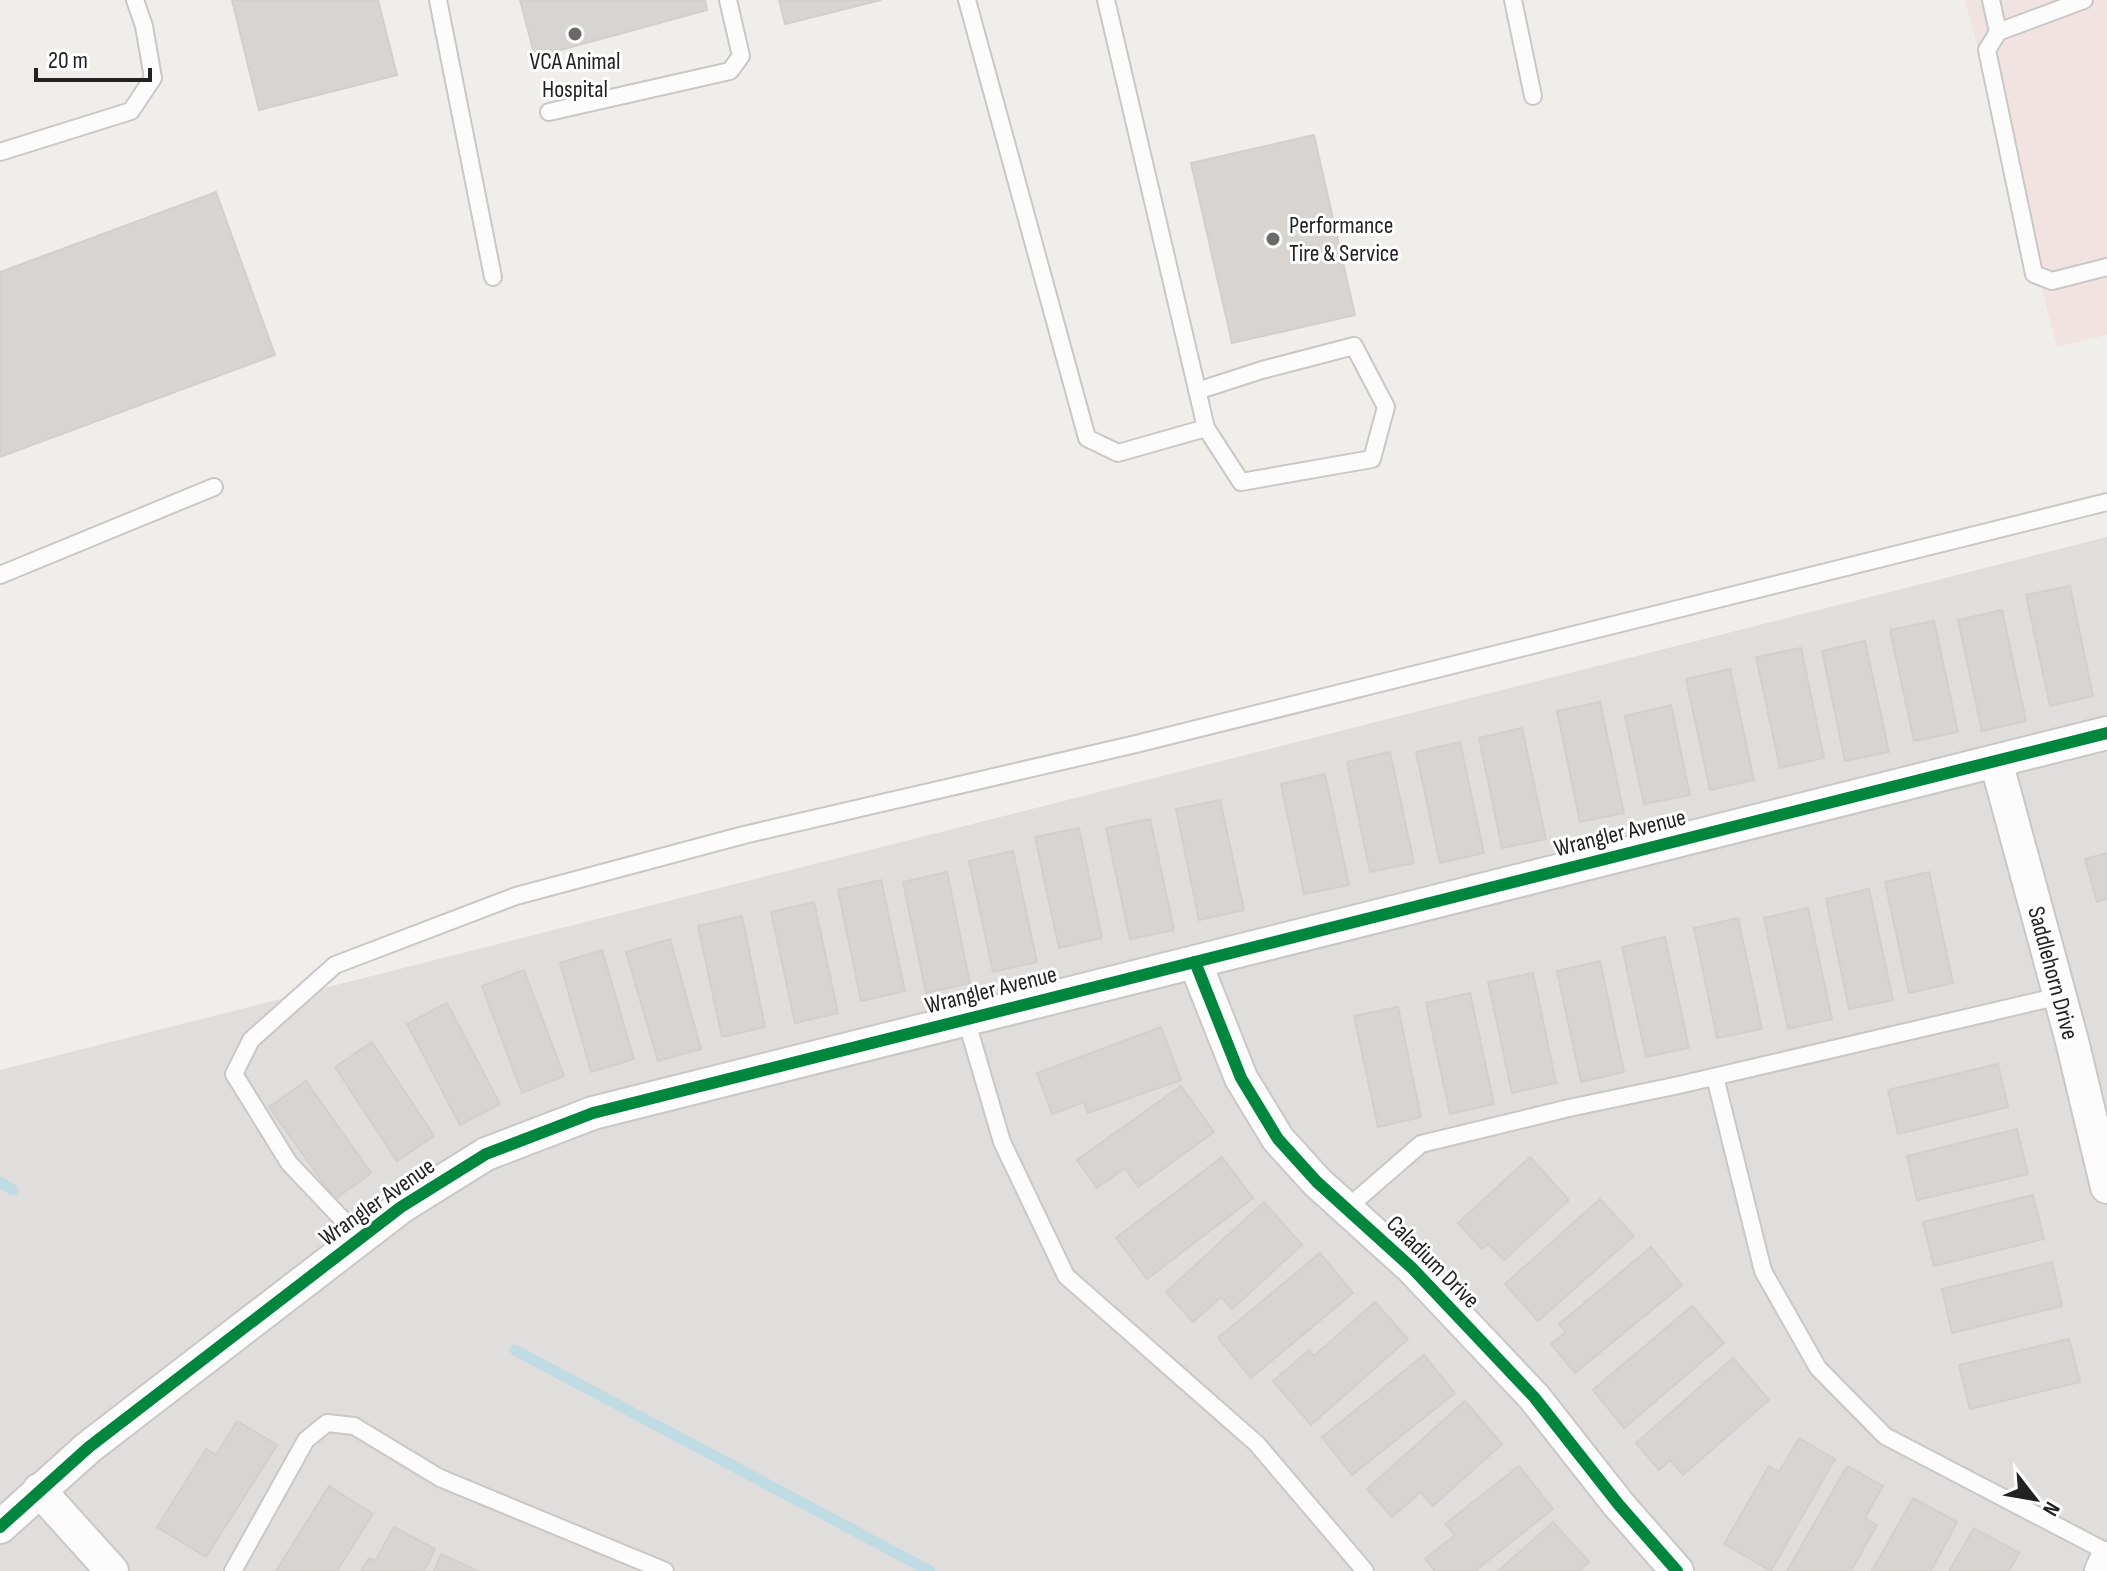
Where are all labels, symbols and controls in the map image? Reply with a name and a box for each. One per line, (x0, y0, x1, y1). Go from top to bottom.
marker: VCA Animal Hospital (566, 25, 584, 43)
scale bar (36, 32, 150, 82)
text: 20 m (48, 46, 88, 75)
place label: VCA Animal Hospital (530, 47, 620, 104)
place label: Performance Tire & Service (1289, 211, 1399, 268)
marker: Performance Tire & Service (1264, 230, 1282, 248)
street label: Wrangler Avenue (1551, 803, 1689, 863)
street label: Saddlehorn Drive (2021, 903, 2085, 1043)
street label: Wrangler Avenue (922, 960, 1060, 1020)
street label: Wrangler Avenue (314, 1152, 440, 1252)
street label: Caladium Drive (1380, 1209, 1486, 1315)
north arrow (1995, 1459, 2075, 1539)
text: N (2036, 1497, 2065, 1521)

